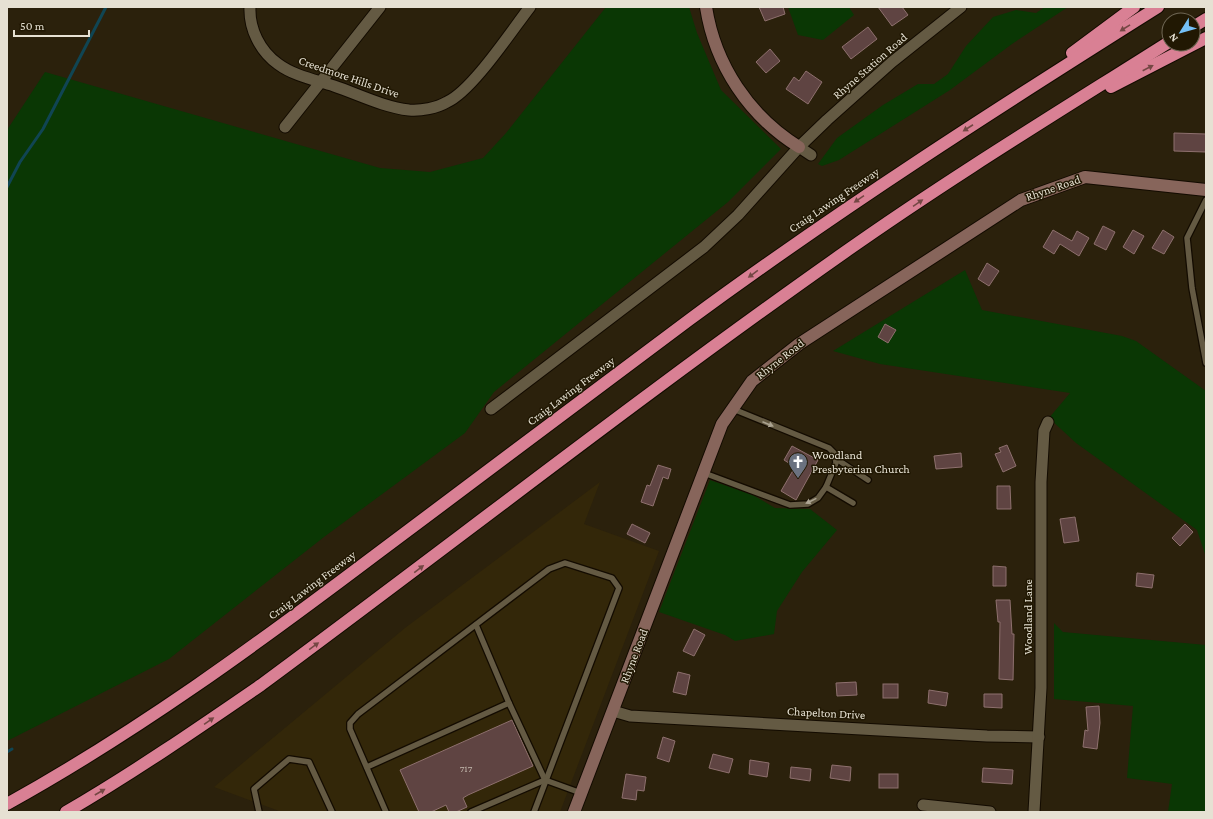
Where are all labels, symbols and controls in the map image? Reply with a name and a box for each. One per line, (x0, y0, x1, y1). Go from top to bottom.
scale bar (14, 12, 89, 38)
north arrow (1161, 12, 1201, 52)
text: 50 m (20, 19, 45, 33)
one-way arrow (1119, 24, 1130, 32)
street label: Rhyne Station Road (830, 30, 910, 102)
text: N (1166, 31, 1180, 45)
street label: Creedmore Hills Drive (297, 53, 401, 101)
one-way arrow (1143, 64, 1154, 71)
one-way arrow (962, 124, 973, 131)
street label: Craig Lawing Freeway (786, 164, 882, 235)
street label: Rhyne Road (1024, 172, 1083, 204)
one-way arrow (854, 195, 864, 203)
one-way arrow (913, 199, 923, 207)
one-way arrow (747, 270, 758, 278)
street label: Rhyne Road (753, 336, 807, 382)
street label: Craig Lawing Freeway (524, 353, 618, 428)
one-way arrow (763, 421, 774, 427)
place label: Woodland Presbyterian Church (812, 448, 910, 476)
church icon: Woodland Presbyterian Church (787, 451, 809, 479)
one-way arrow (806, 498, 817, 504)
street label: Craig Lawing Freeway (265, 547, 359, 622)
one-way arrow (413, 564, 424, 573)
street label: Woodland Lane (1021, 579, 1035, 655)
street label: Rhyne Road (617, 626, 651, 685)
one-way arrow (309, 642, 320, 650)
street label: Chapelton Drive (786, 704, 866, 722)
one-way arrow (203, 717, 214, 725)
house number: 717 (460, 763, 473, 774)
one-way arrow (94, 789, 106, 796)

